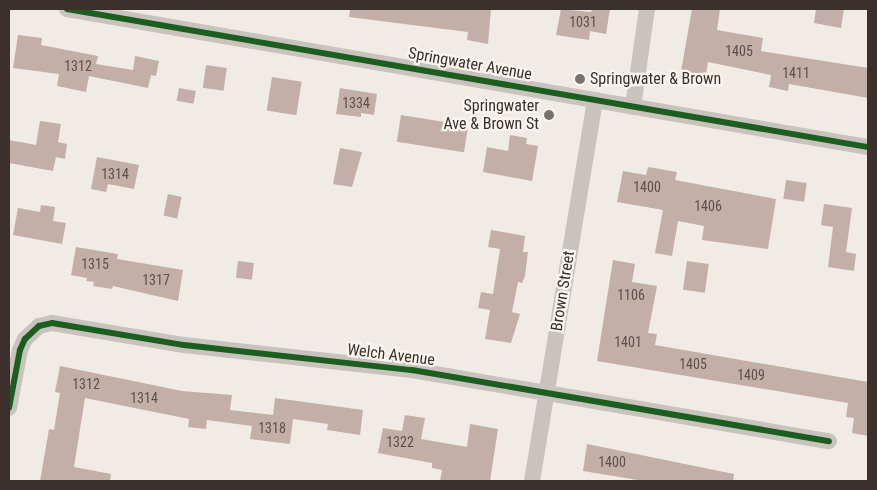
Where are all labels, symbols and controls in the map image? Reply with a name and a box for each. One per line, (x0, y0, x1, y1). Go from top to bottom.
house number: 1031 (569, 14, 597, 30)
house number: 1405 (725, 43, 753, 59)
street label: Springwater Avenue (407, 44, 533, 84)
house number: 1312 (64, 58, 92, 74)
house number: 1411 (782, 65, 810, 81)
place label: Springwater & Brown (590, 69, 721, 89)
marker: Springwater & Brown (574, 73, 586, 85)
house number: 1334 (342, 95, 370, 111)
place label: Springwater Ave & Brown St (444, 96, 539, 134)
marker: Springwater Ave & Brown St (543, 109, 555, 121)
house number: 1314 (101, 166, 129, 182)
house number: 1400 (633, 179, 661, 195)
house number: 1406 (694, 198, 722, 214)
street label: Brown Street (547, 250, 579, 332)
house number: 1315 (81, 256, 109, 272)
house number: 1317 (142, 272, 170, 288)
house number: 1106 (617, 287, 645, 303)
house number: 1401 (614, 334, 642, 350)
street label: Welch Avenue (346, 340, 436, 370)
house number: 1405 (679, 356, 707, 372)
house number: 1409 (737, 367, 765, 383)
house number: 1312 (72, 376, 100, 392)
house number: 1314 (130, 390, 158, 406)
house number: 1318 (258, 420, 286, 436)
house number: 1322 (386, 434, 414, 450)
house number: 1400 (598, 454, 626, 470)

